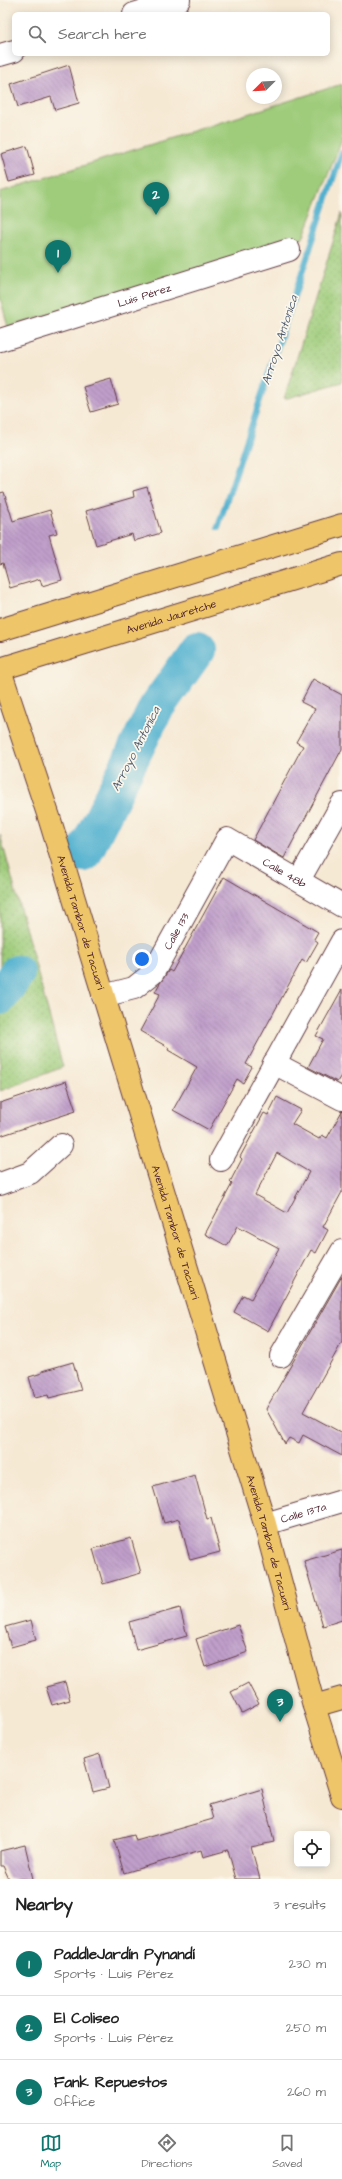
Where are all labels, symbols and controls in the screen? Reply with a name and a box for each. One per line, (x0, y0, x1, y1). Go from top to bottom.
search box (12, 12, 330, 56)
icon: search (26, 23, 48, 45)
text: Search here (58, 24, 147, 45)
north arrow (246, 68, 282, 104)
pin: 2 (143, 182, 169, 215)
pin: 1 (45, 240, 71, 273)
street label: Luis Pérez (116, 280, 173, 310)
water label: Arroyo Antonica (258, 292, 303, 387)
street label: Avenida Jauretche (124, 596, 218, 637)
water label: Arroyo Antonica (107, 703, 165, 794)
street label: Avenida Tambor de Tacuarí (54, 853, 109, 992)
street label: Calle 48b (260, 854, 309, 891)
street label: Calle 133 (160, 910, 192, 952)
your location (132, 949, 152, 969)
street label: Avenida Tambor de Tacuarí (148, 1163, 204, 1301)
street label: Avenida Tambor de Tacuarí (243, 1473, 295, 1612)
street label: Calle 137a (279, 1499, 328, 1526)
pin: 3 (267, 1689, 293, 1722)
map controls (294, 1831, 330, 1867)
button: locate (294, 1831, 330, 1867)
text: Nearby (16, 1893, 73, 1917)
text: 3 results (273, 1896, 326, 1914)
text: PaddleJardín Pynandí (54, 1944, 195, 1965)
text: 1 (28, 1955, 30, 1973)
text: 230 m (288, 1955, 326, 1973)
text: Sports · Luis Pérez (54, 1965, 173, 1983)
text: El Coliseo (54, 2008, 119, 2029)
text: 2 (25, 2019, 33, 2037)
text: 250 m (286, 2019, 326, 2037)
text: Sports · Luis Pérez (54, 2029, 173, 2047)
text: Fank Repuestos (54, 2072, 167, 2093)
text: 3 (26, 2083, 32, 2101)
text: 260 m (287, 2083, 326, 2101)
text: Office (54, 2093, 95, 2111)
tab: Map (40, 2132, 62, 2171)
tab: Directions (141, 2132, 193, 2171)
tab: Saved (272, 2132, 302, 2171)

